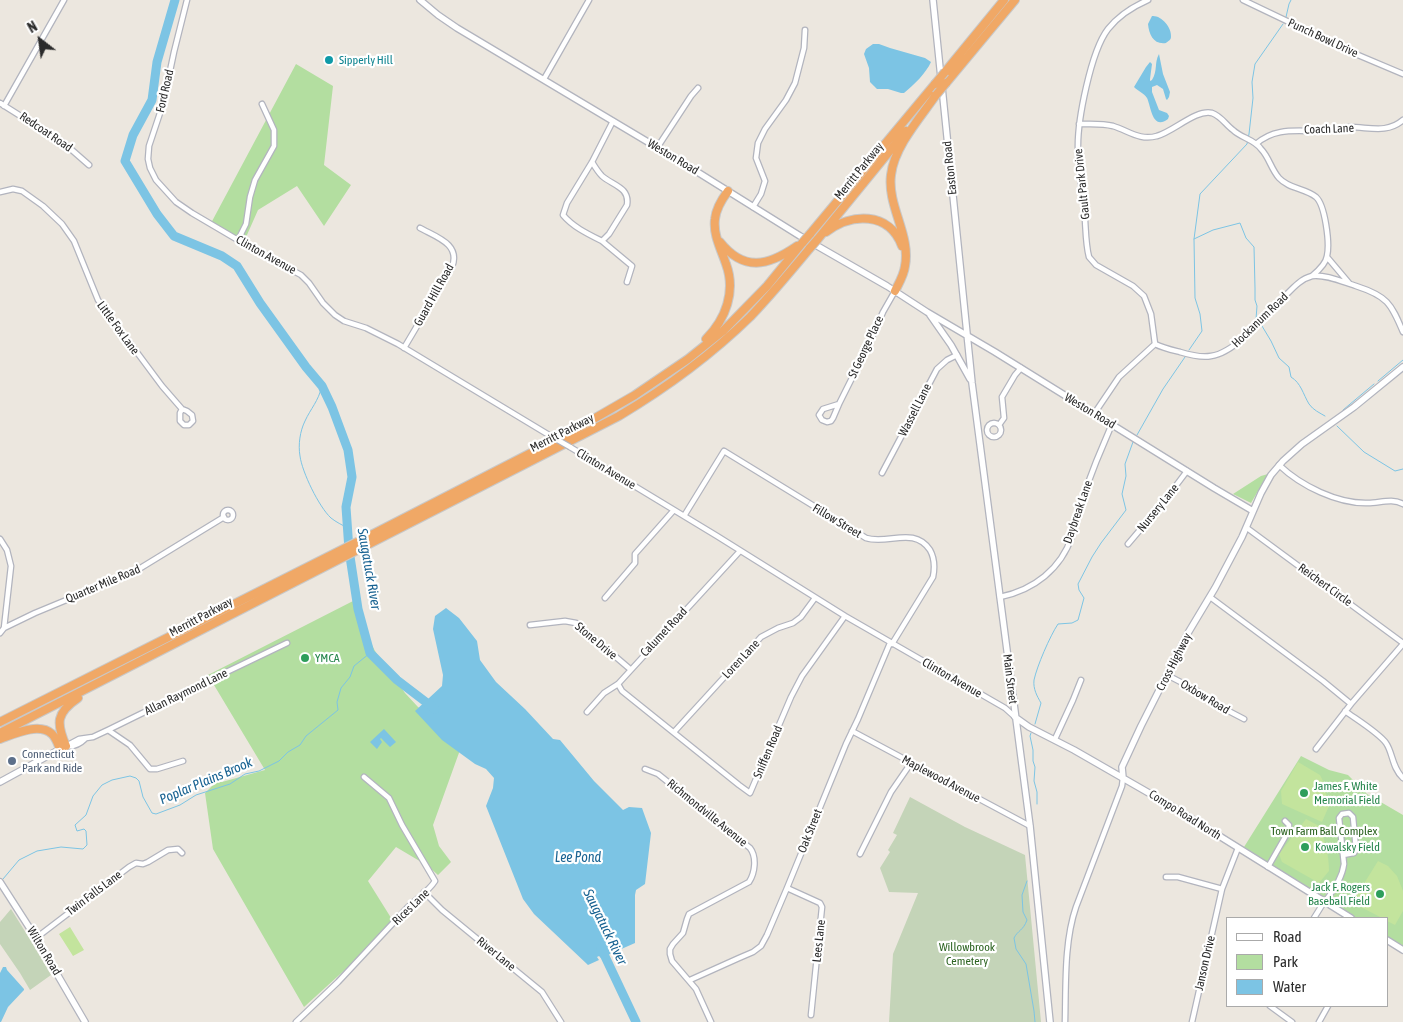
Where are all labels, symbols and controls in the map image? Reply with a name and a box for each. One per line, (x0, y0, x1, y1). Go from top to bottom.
north arrow (15, 15, 65, 65)
street label: Punch Bowl Drive (1286, 15, 1360, 61)
text: N (25, 18, 40, 36)
place label: Sipperly Hill (339, 53, 393, 67)
marker: Sipperly Hill (323, 54, 335, 66)
street label: Ford Road (153, 68, 177, 114)
street label: Redcoat Road (17, 109, 75, 155)
street label: Coach Lane (1304, 121, 1354, 137)
street label: Weston Road (645, 136, 701, 178)
street label: Merritt Parkway (832, 139, 886, 203)
street label: Easton Road (940, 140, 960, 196)
street label: Gault Park Drive (1071, 148, 1093, 220)
street label: Clinton Avenue (233, 233, 299, 277)
street label: Guard Hill Road (411, 261, 457, 329)
street label: Hockanum Road (1229, 290, 1291, 350)
street label: Little Fox Lane (94, 298, 142, 358)
street label: St George Place (845, 313, 887, 381)
street label: Wassell Lane (896, 381, 934, 439)
street label: Weston Road (1062, 390, 1118, 432)
street label: Merritt Parkway (528, 411, 596, 455)
street label: Clinton Avenue (574, 446, 638, 492)
street label: Daybreak Lane (1060, 478, 1096, 546)
street label: Nursery Lane (1134, 481, 1182, 535)
street label: Fillow Street (810, 501, 864, 541)
water label: Saugatuck River (354, 527, 384, 611)
street label: Reichert Circle (1295, 561, 1355, 609)
street label: Quarter Mile Road (64, 562, 142, 606)
street label: Merritt Parkway (167, 594, 235, 640)
street label: Calumet Road (638, 604, 690, 660)
street label: Stone Drive (572, 619, 620, 663)
street label: Cross Highway (1153, 631, 1195, 693)
street label: Loren Lane (719, 636, 763, 682)
place label: YMCA (315, 651, 340, 665)
marker: YMCA (299, 652, 311, 664)
street label: Main Street (1000, 653, 1020, 705)
street label: Clinton Avenue (919, 655, 985, 701)
street label: Allan Raymond Lane (142, 666, 230, 718)
street label: Oxbow Road (1178, 677, 1232, 717)
street label: Sniffen Road (750, 723, 786, 781)
place label: Connecticut Park and Ride (22, 747, 82, 775)
street label: Maplewood Avenue (899, 752, 983, 806)
water label: Poplar Plains Brook (157, 754, 255, 808)
marker: Connecticut Park and Ride (6, 755, 18, 767)
street label: Richmondville Avenue (664, 776, 750, 850)
place label: James F. White Memorial Field (1314, 779, 1380, 807)
street label: Compo Road North (1146, 787, 1224, 843)
marker: James F. White Memorial Field (1298, 787, 1310, 799)
street label: Oak Street (795, 807, 825, 855)
park label: Town Farm Ball Complex (1271, 824, 1377, 838)
place label: Kowalsky Field (1315, 840, 1380, 854)
marker: Kowalsky Field (1299, 841, 1311, 853)
water label: Lee Pond (555, 850, 601, 866)
street label: Twin Falls Lane (63, 867, 125, 919)
place label: Jack F. Rogers Baseball Field (1308, 880, 1370, 908)
street label: Rices Lane (389, 886, 433, 928)
water label: Saugatuck River (579, 886, 631, 968)
marker: Jack F. Rogers Baseball Field (1374, 888, 1386, 900)
legend (1226, 917, 1388, 1007)
street label: Lees Lane (810, 919, 828, 963)
street label: Wilton Road (24, 924, 64, 978)
text: Road (1273, 928, 1302, 945)
street label: River Lane (474, 934, 518, 974)
street label: Janson Drive (1192, 934, 1218, 992)
park label: Willowbrook Cemetery (939, 940, 995, 968)
text: Park (1273, 953, 1298, 970)
text: Water (1273, 978, 1306, 995)

